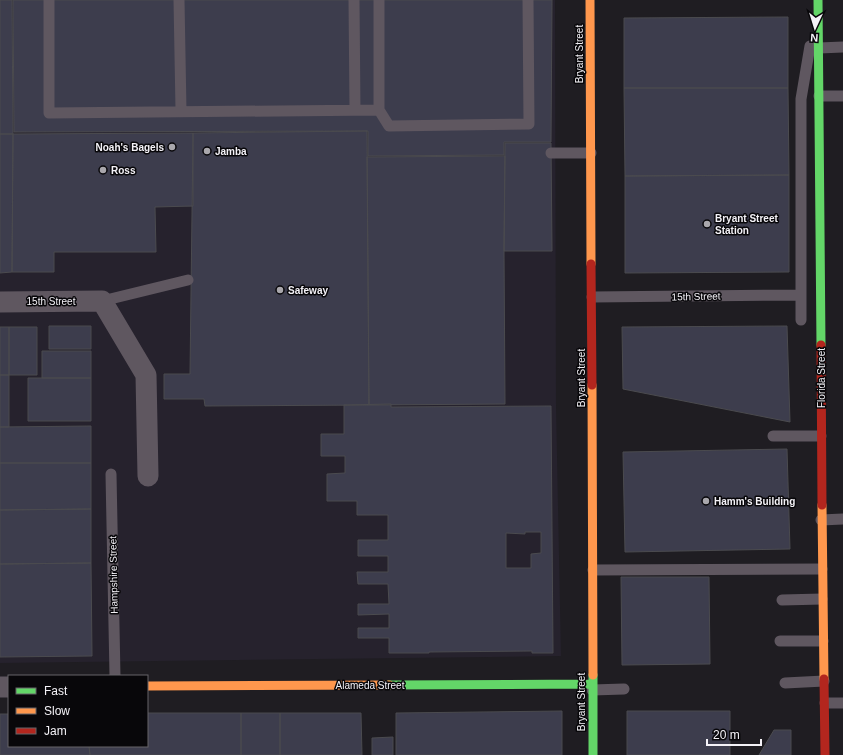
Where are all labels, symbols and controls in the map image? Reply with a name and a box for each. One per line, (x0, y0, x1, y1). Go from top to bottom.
north arrow (795, 8, 835, 48)
street label: Bryant Street (574, 25, 585, 83)
text: N (810, 32, 819, 44)
place label: Noah's Bagels (95, 142, 164, 153)
marker: Noah's Bagels (167, 142, 177, 152)
marker: Jamba (202, 146, 212, 156)
place label: Jamba (215, 146, 247, 157)
marker: Ross (98, 165, 108, 175)
place label: Ross (111, 165, 136, 176)
place label: Bryant Street Station (715, 213, 778, 236)
marker: Bryant Street Station (702, 219, 712, 229)
marker: Safeway (275, 285, 285, 295)
place label: Safeway (288, 285, 328, 296)
street label: 15th Street (671, 291, 721, 302)
street label: 15th Street (27, 296, 76, 307)
street label: Florida Street (816, 348, 827, 408)
street label: Bryant Street (576, 349, 587, 407)
marker: Hamm's Building (701, 496, 711, 506)
place label: Hamm's Building (714, 496, 795, 507)
street label: Hampshire Street (107, 536, 120, 614)
street label: Bryant Street (576, 673, 587, 731)
legend (8, 675, 148, 747)
street label: Alameda Street (336, 680, 405, 691)
text: Fast (44, 684, 68, 698)
text: Slow (44, 704, 70, 718)
scale bar (707, 721, 761, 747)
text: Jam (44, 724, 67, 738)
text: 20 m (713, 728, 740, 742)

